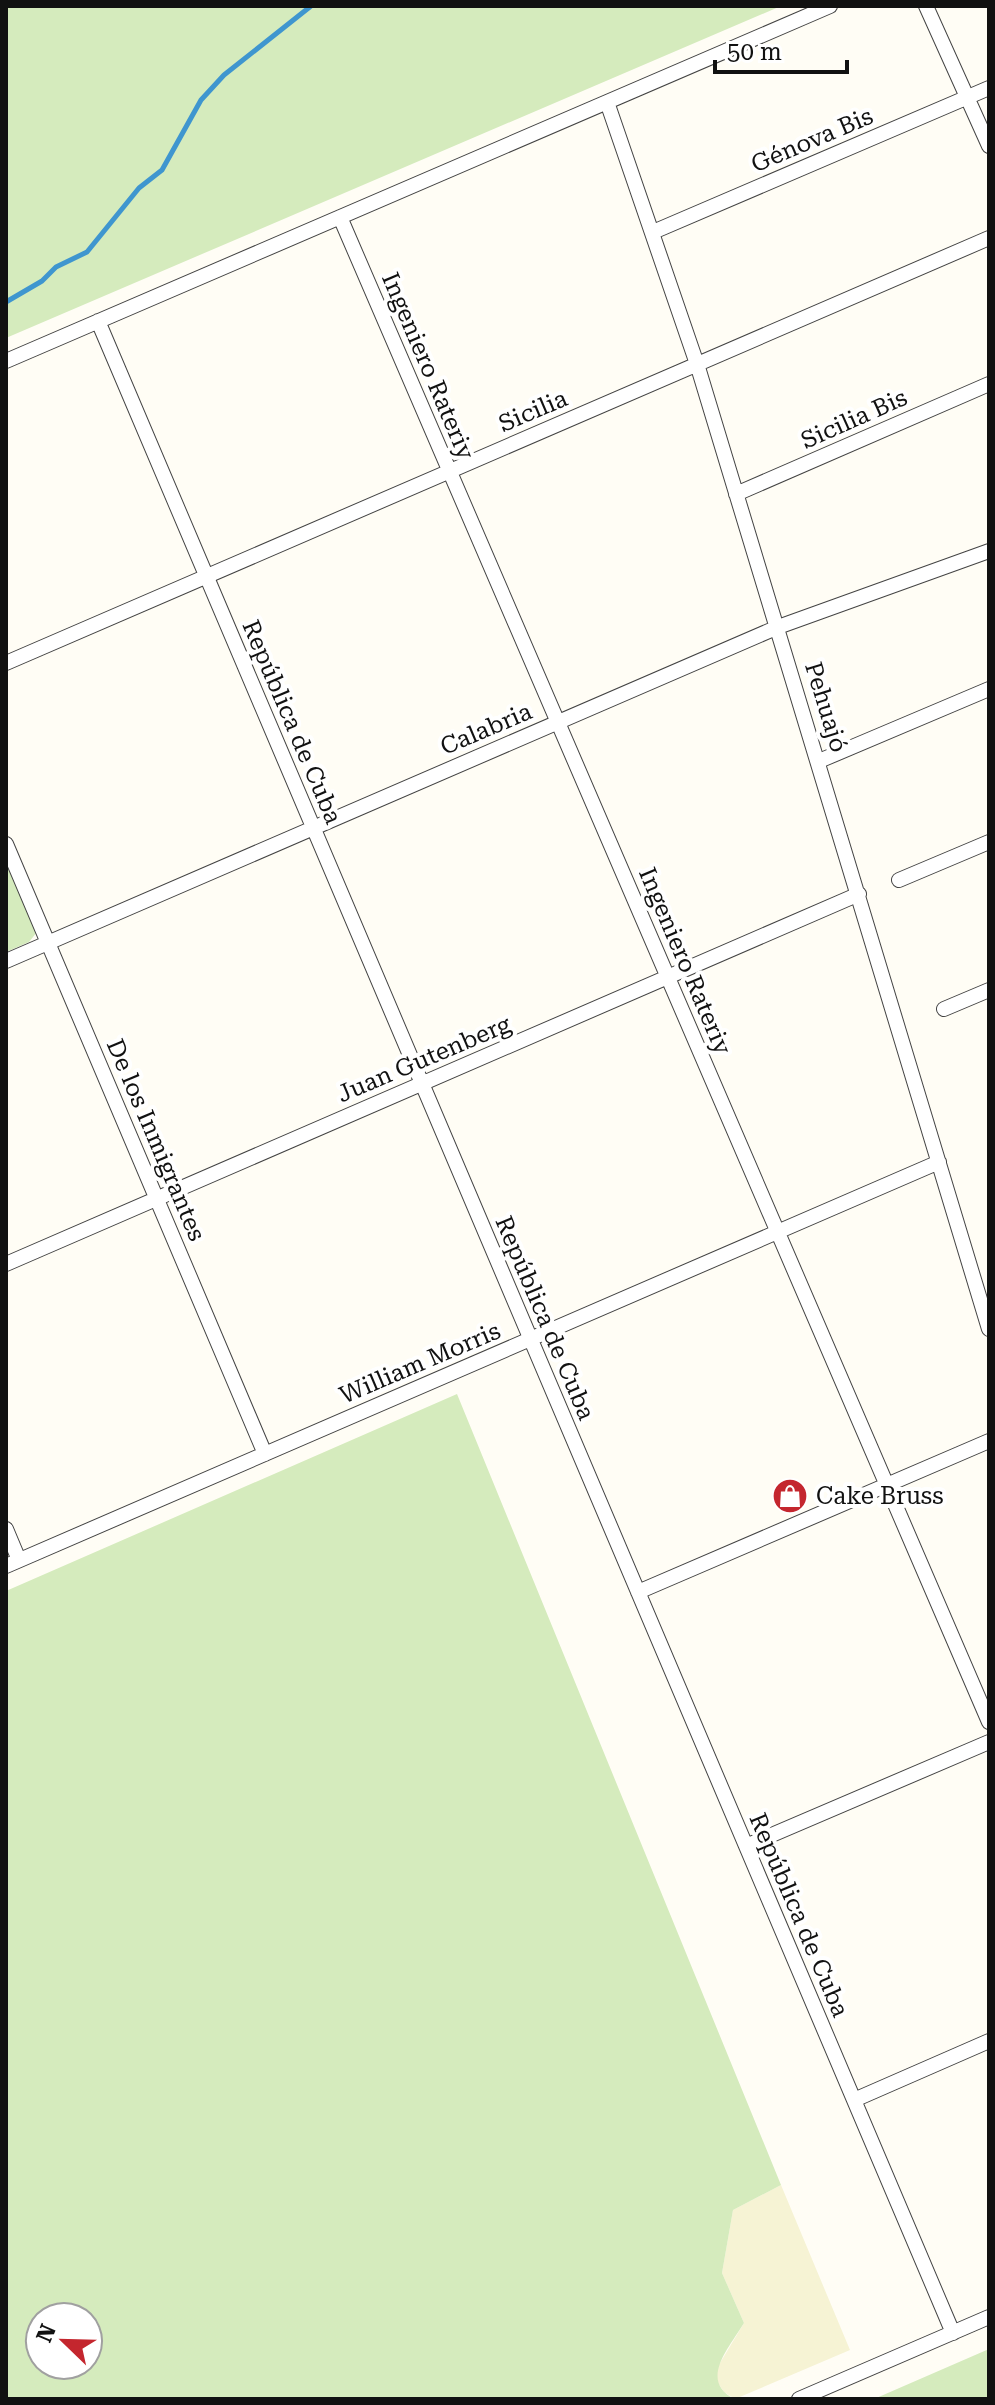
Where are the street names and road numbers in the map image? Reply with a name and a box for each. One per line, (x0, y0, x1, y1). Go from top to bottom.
street label: Génova Bis (747, 102, 877, 178)
street label: Ingeniero Rateriy (376, 268, 480, 464)
street label: Sicilia Bis (797, 383, 911, 455)
street label: Sicilia (494, 384, 572, 438)
street label: República de Cuba (236, 616, 348, 828)
street label: Pehuajó (799, 658, 853, 756)
street label: Calabria (436, 697, 536, 761)
street label: Ingeniero Rateriy (633, 863, 737, 1059)
street label: Juan Gutenberg (333, 1010, 515, 1108)
street label: De los Inmigrantes (101, 1035, 211, 1245)
street label: República de Cuba (489, 1212, 601, 1424)
street label: William Morris (336, 1317, 504, 1409)
street label: República de Cuba (743, 1809, 855, 2021)

